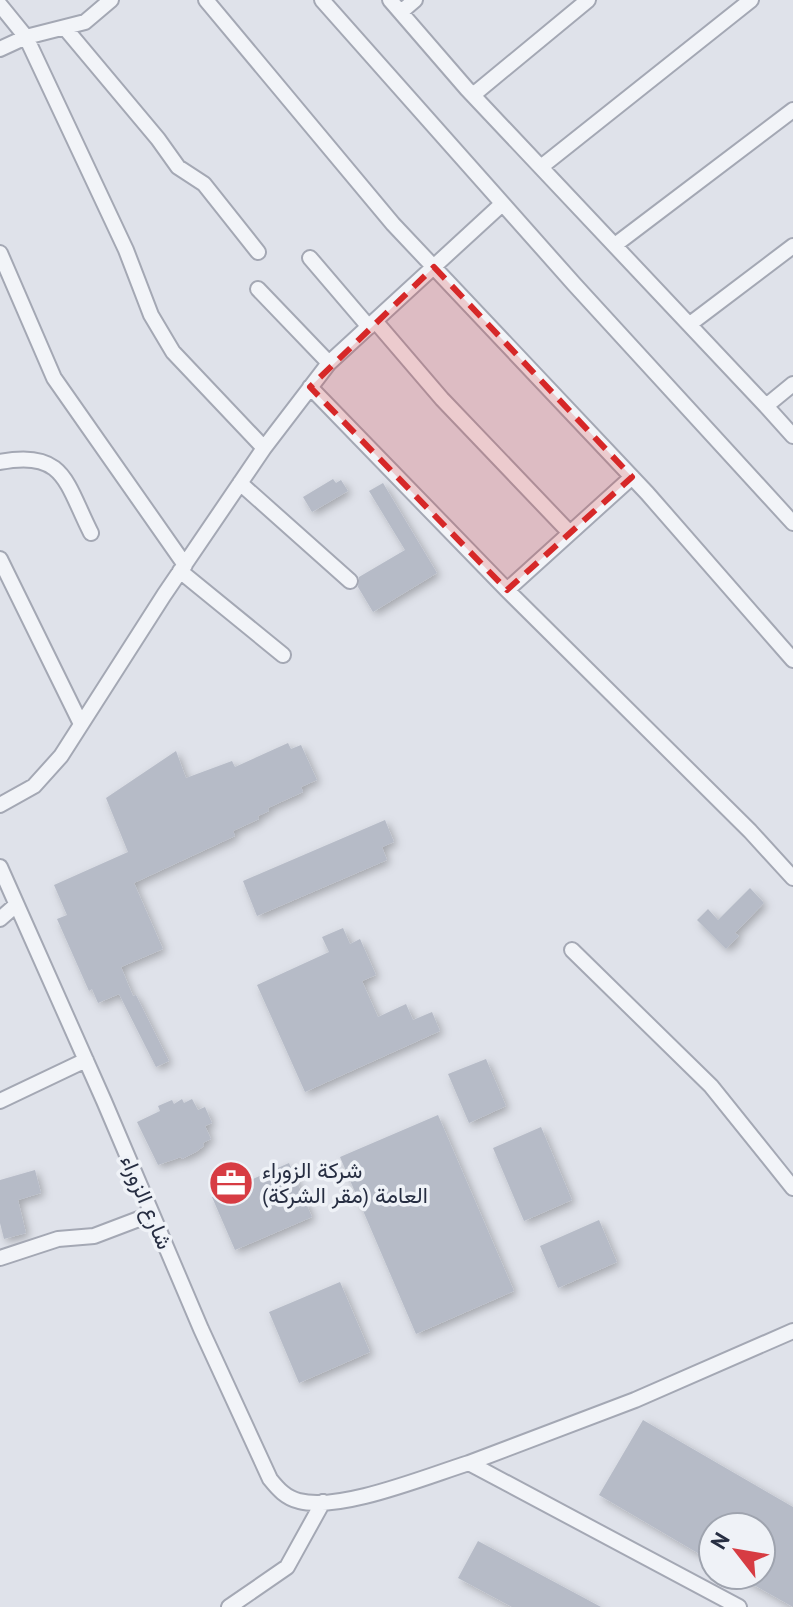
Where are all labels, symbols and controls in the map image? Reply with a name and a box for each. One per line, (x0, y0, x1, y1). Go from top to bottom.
street label: شارع الزوراء (114, 1151, 179, 1254)
place label: شركة الزوراء العامة (مقر الشركة) (262, 1156, 428, 1209)
office icon: شركة الزوراء العامة (مقر الشركة) (207, 1159, 255, 1207)
north arrow (697, 1511, 777, 1591)
text: N (704, 1527, 736, 1554)

